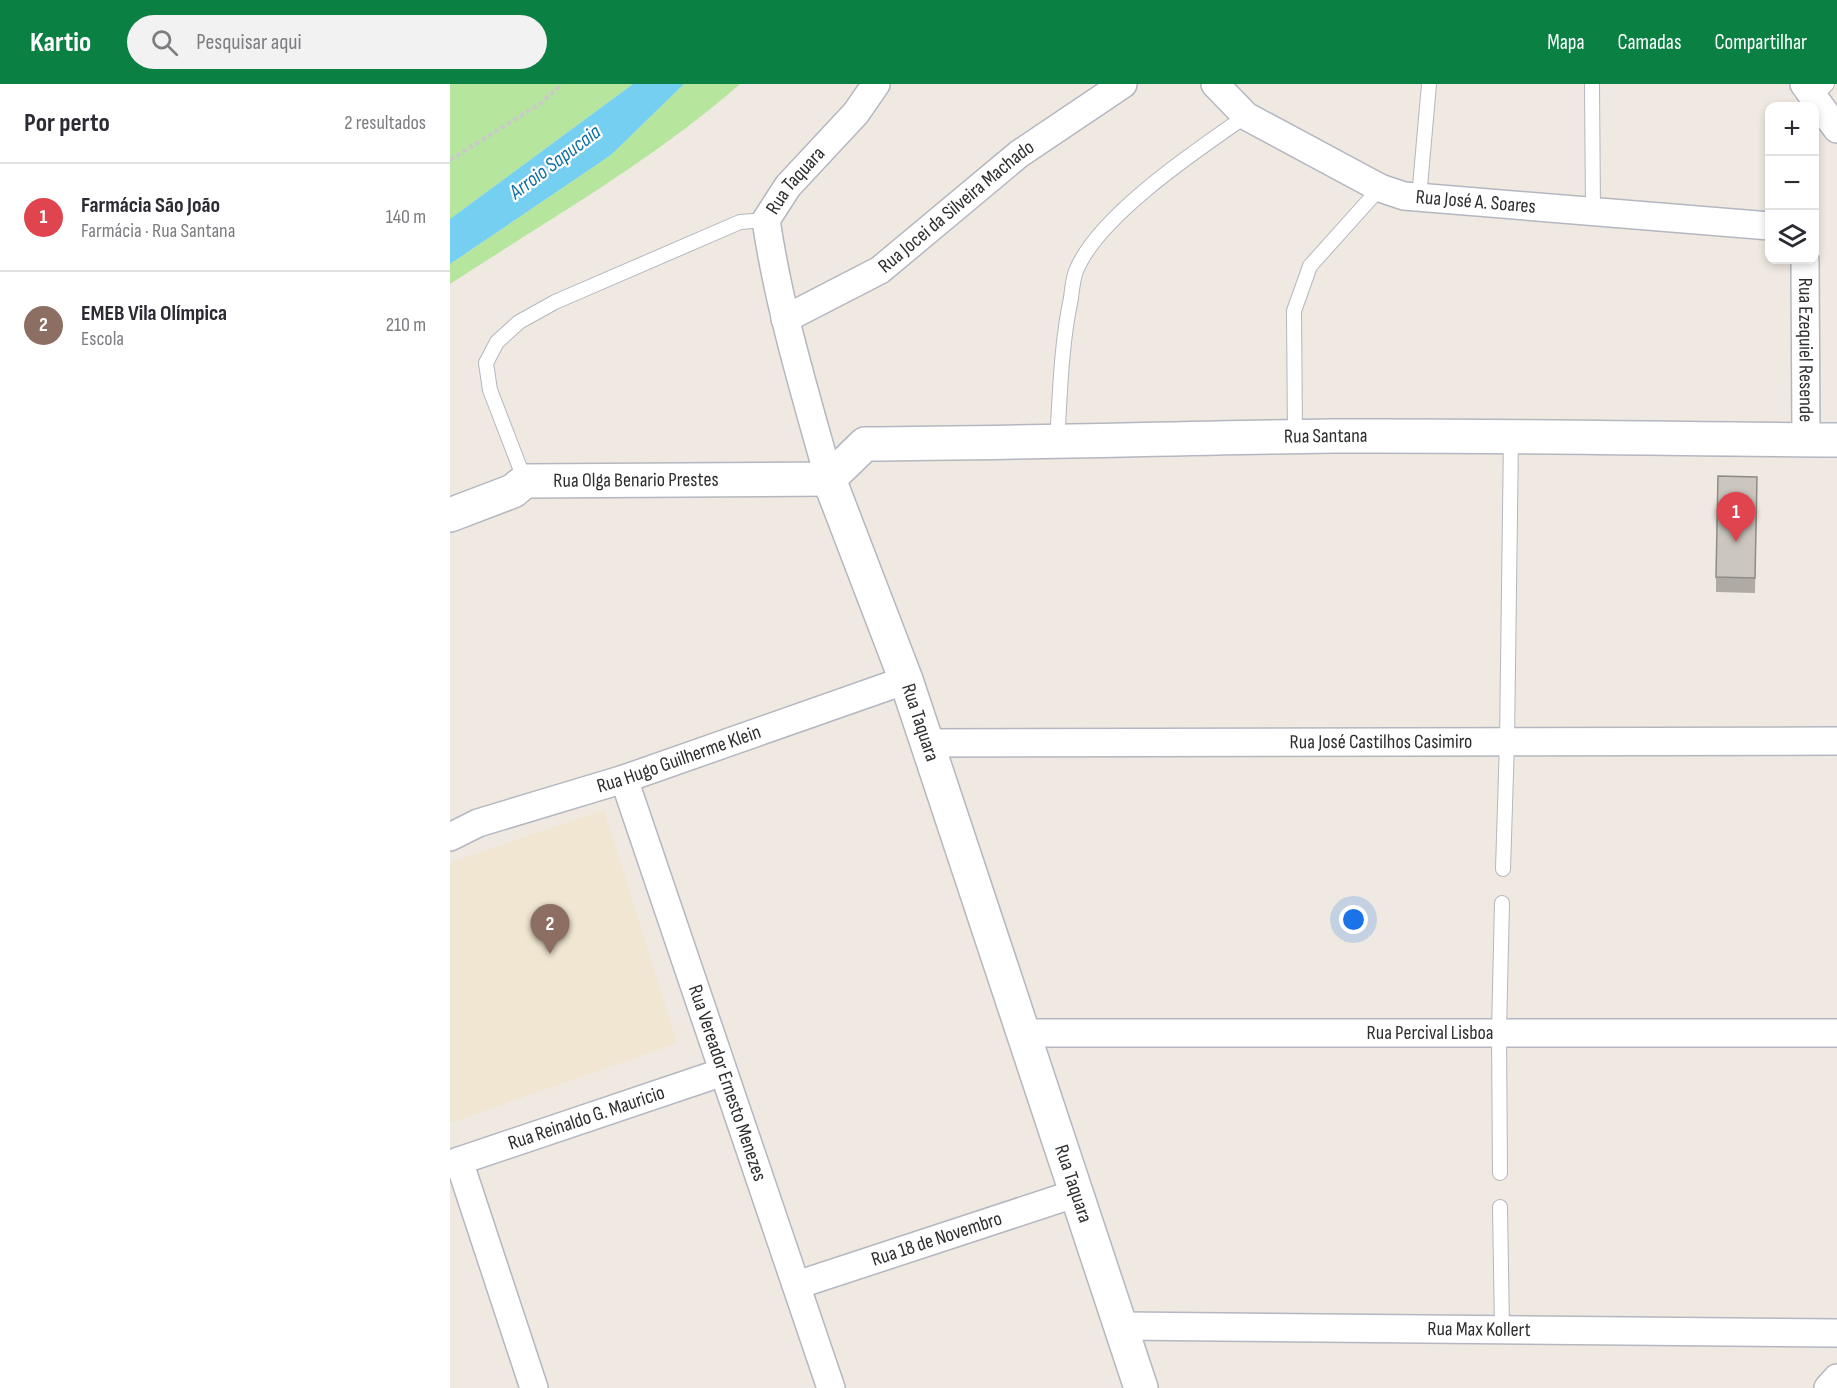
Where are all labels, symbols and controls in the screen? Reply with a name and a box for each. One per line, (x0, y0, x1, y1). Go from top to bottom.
search box (127, 15, 547, 69)
text: Kartio (30, 26, 91, 59)
icon: search (148, 26, 181, 59)
text: Pesquisar aqui (196, 29, 302, 56)
text: Mapa (1547, 30, 1585, 55)
text: Camadas (1618, 30, 1681, 55)
text: Compartilhar (1714, 30, 1807, 55)
map controls (1765, 102, 1819, 264)
button: + (1765, 102, 1819, 156)
text: Por perto (24, 108, 110, 139)
text: 2 resultados (344, 111, 426, 135)
water label: Arroio Sapucaia (503, 119, 606, 205)
street label: Rua Jocei da Silveira Machado (873, 135, 1039, 278)
street label: Rua Taquara (761, 142, 830, 219)
button: − (1765, 156, 1819, 210)
street label: Rua José A. Soares (1415, 185, 1537, 219)
text: Farmácia São João (81, 192, 220, 219)
text: 1 (40, 205, 47, 229)
text: 140 m (386, 205, 426, 229)
button: layers (1765, 210, 1819, 264)
text: Farmácia · Rua Santana (81, 219, 235, 243)
street label: Rua Ezequiel Resende (1793, 278, 1818, 422)
text: EMEB Vila Olímpica (81, 300, 227, 327)
text: 2 (39, 313, 48, 337)
text: 210 m (386, 313, 426, 337)
text: Escola (81, 327, 124, 351)
street label: Rua Santana (1284, 424, 1367, 449)
street label: Rua Olga Benario Prestes (553, 468, 719, 493)
pin: 1 (1716, 492, 1756, 542)
street label: Rua Taquara (896, 680, 944, 764)
street label: Rua Hugo Guilherme Klein (594, 720, 764, 799)
street label: Rua José Castilhos Casimiro (1290, 730, 1472, 754)
pin: 2 (530, 904, 570, 954)
your location (1339, 905, 1368, 934)
street label: Rua Vereador Ernesto Menezes (683, 982, 772, 1184)
street label: Rua Percival Lisboa (1367, 1021, 1493, 1045)
street label: Rua Reinaldo G. Mauricio (505, 1081, 668, 1156)
street label: Rua Taquara (1049, 1142, 1097, 1226)
street label: Rua 18 de Novembro (868, 1206, 1005, 1272)
street label: Rua Max Kollert (1427, 1317, 1531, 1342)

